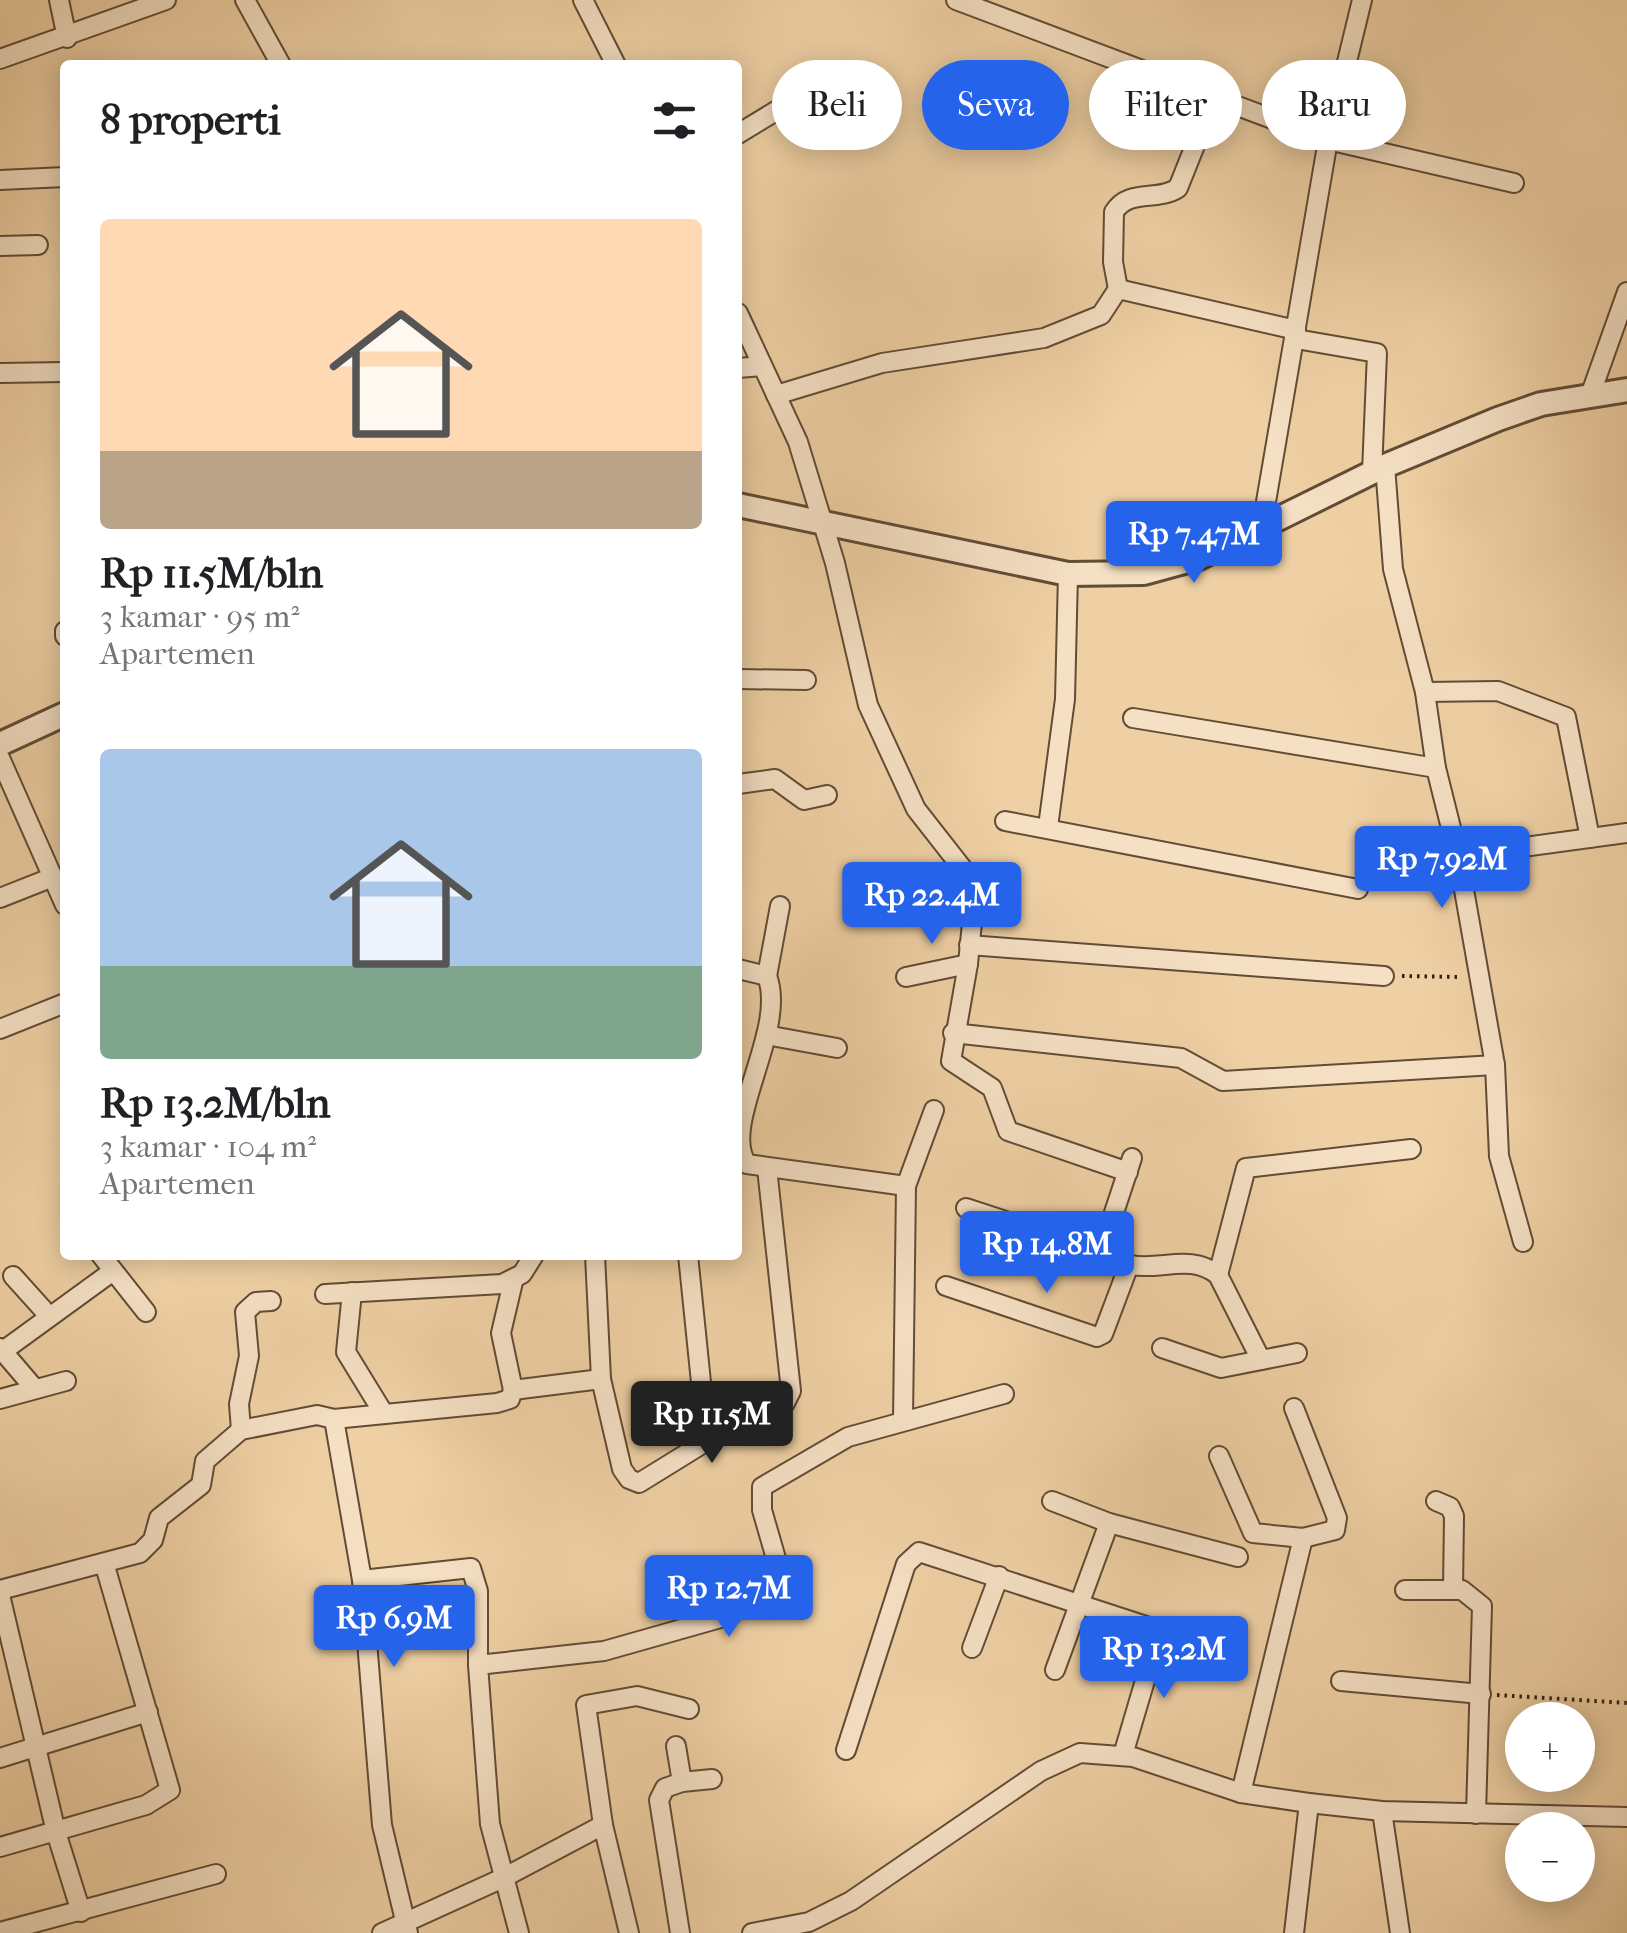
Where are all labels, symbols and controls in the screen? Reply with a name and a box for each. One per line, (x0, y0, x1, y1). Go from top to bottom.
chip: Beli (772, 60, 902, 150)
chip: Sewa (922, 60, 1069, 150)
chip: Filter (1089, 60, 1242, 150)
chip: Baru (1262, 60, 1406, 150)
icon: filters (647, 93, 702, 148)
text: 8 properti (100, 96, 281, 145)
icon: home (311, 284, 491, 464)
pin: Rp 7.47M (1091, 501, 1297, 586)
text: Rp 7.47M (1128, 515, 1260, 552)
text: Rp 11.5M/bln (100, 549, 323, 598)
text: 3 kamar · 95 m² (100, 598, 299, 635)
text: Apartemen (100, 635, 255, 672)
icon: home (311, 814, 491, 994)
pin: Rp 7.92M (1339, 826, 1545, 911)
text: Rp 7.92M (1377, 840, 1507, 877)
pin: Rp 22.4M (829, 862, 1035, 947)
text: Rp 22.4M (864, 876, 1000, 913)
text: Rp 13.2M/bln (100, 1079, 330, 1128)
text: 3 kamar · 104 m² (100, 1128, 316, 1165)
text: Apartemen (100, 1165, 255, 1202)
pin: Rp 14.8M (944, 1211, 1150, 1296)
text: Rp 14.8M (982, 1225, 1112, 1262)
pin: Rp 11.5M (609, 1381, 815, 1466)
text: Rp 11.5M (653, 1395, 771, 1432)
pin: Rp 12.7M (626, 1555, 832, 1640)
text: Rp 12.7M (667, 1569, 791, 1606)
pin: Rp 6.9M (302, 1585, 486, 1670)
text: Rp 6.9M (336, 1599, 452, 1636)
pin: Rp 13.2M (1061, 1616, 1267, 1701)
text: Rp 13.2M (1102, 1630, 1226, 1667)
map controls (1505, 1702, 1595, 1902)
button: + (1505, 1702, 1595, 1792)
button: − (1505, 1812, 1595, 1902)

